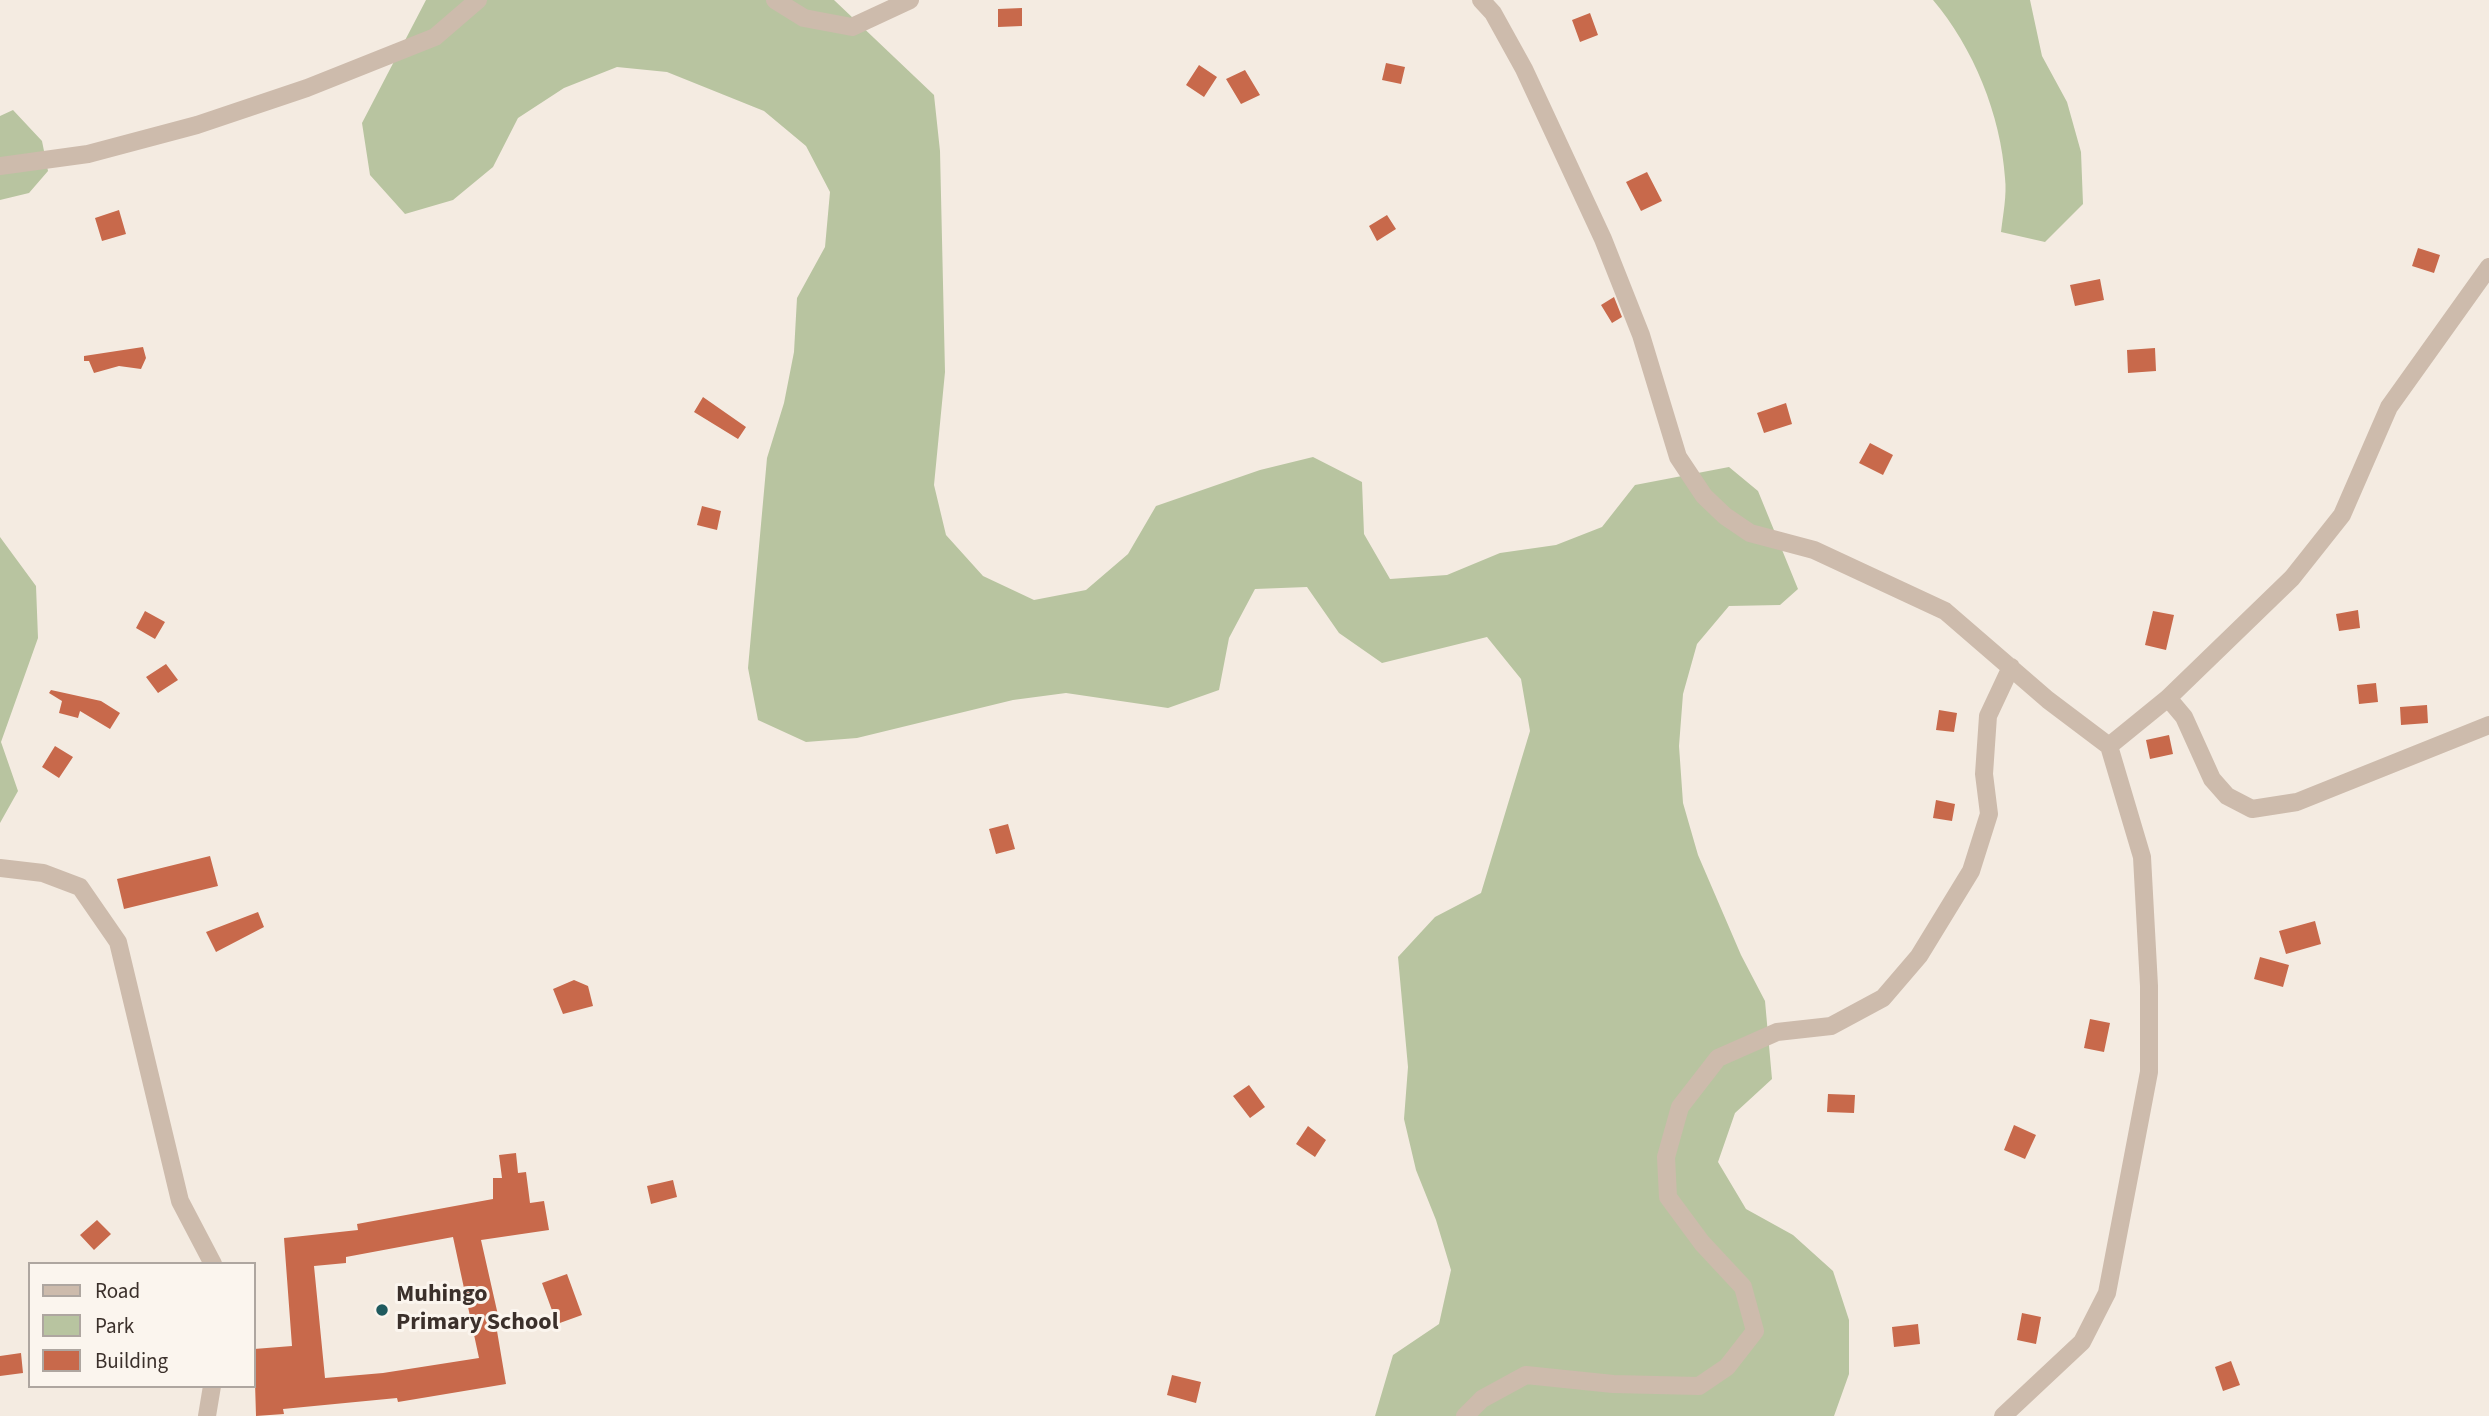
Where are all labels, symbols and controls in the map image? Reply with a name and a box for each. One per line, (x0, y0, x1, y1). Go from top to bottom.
legend (28, 1262, 256, 1388)
text: Road (95, 1276, 140, 1306)
place label: Muhingo Primary School (396, 1282, 559, 1338)
marker: Muhingo Primary School (374, 1302, 390, 1318)
text: Park (95, 1311, 134, 1341)
text: Building (95, 1346, 168, 1376)

